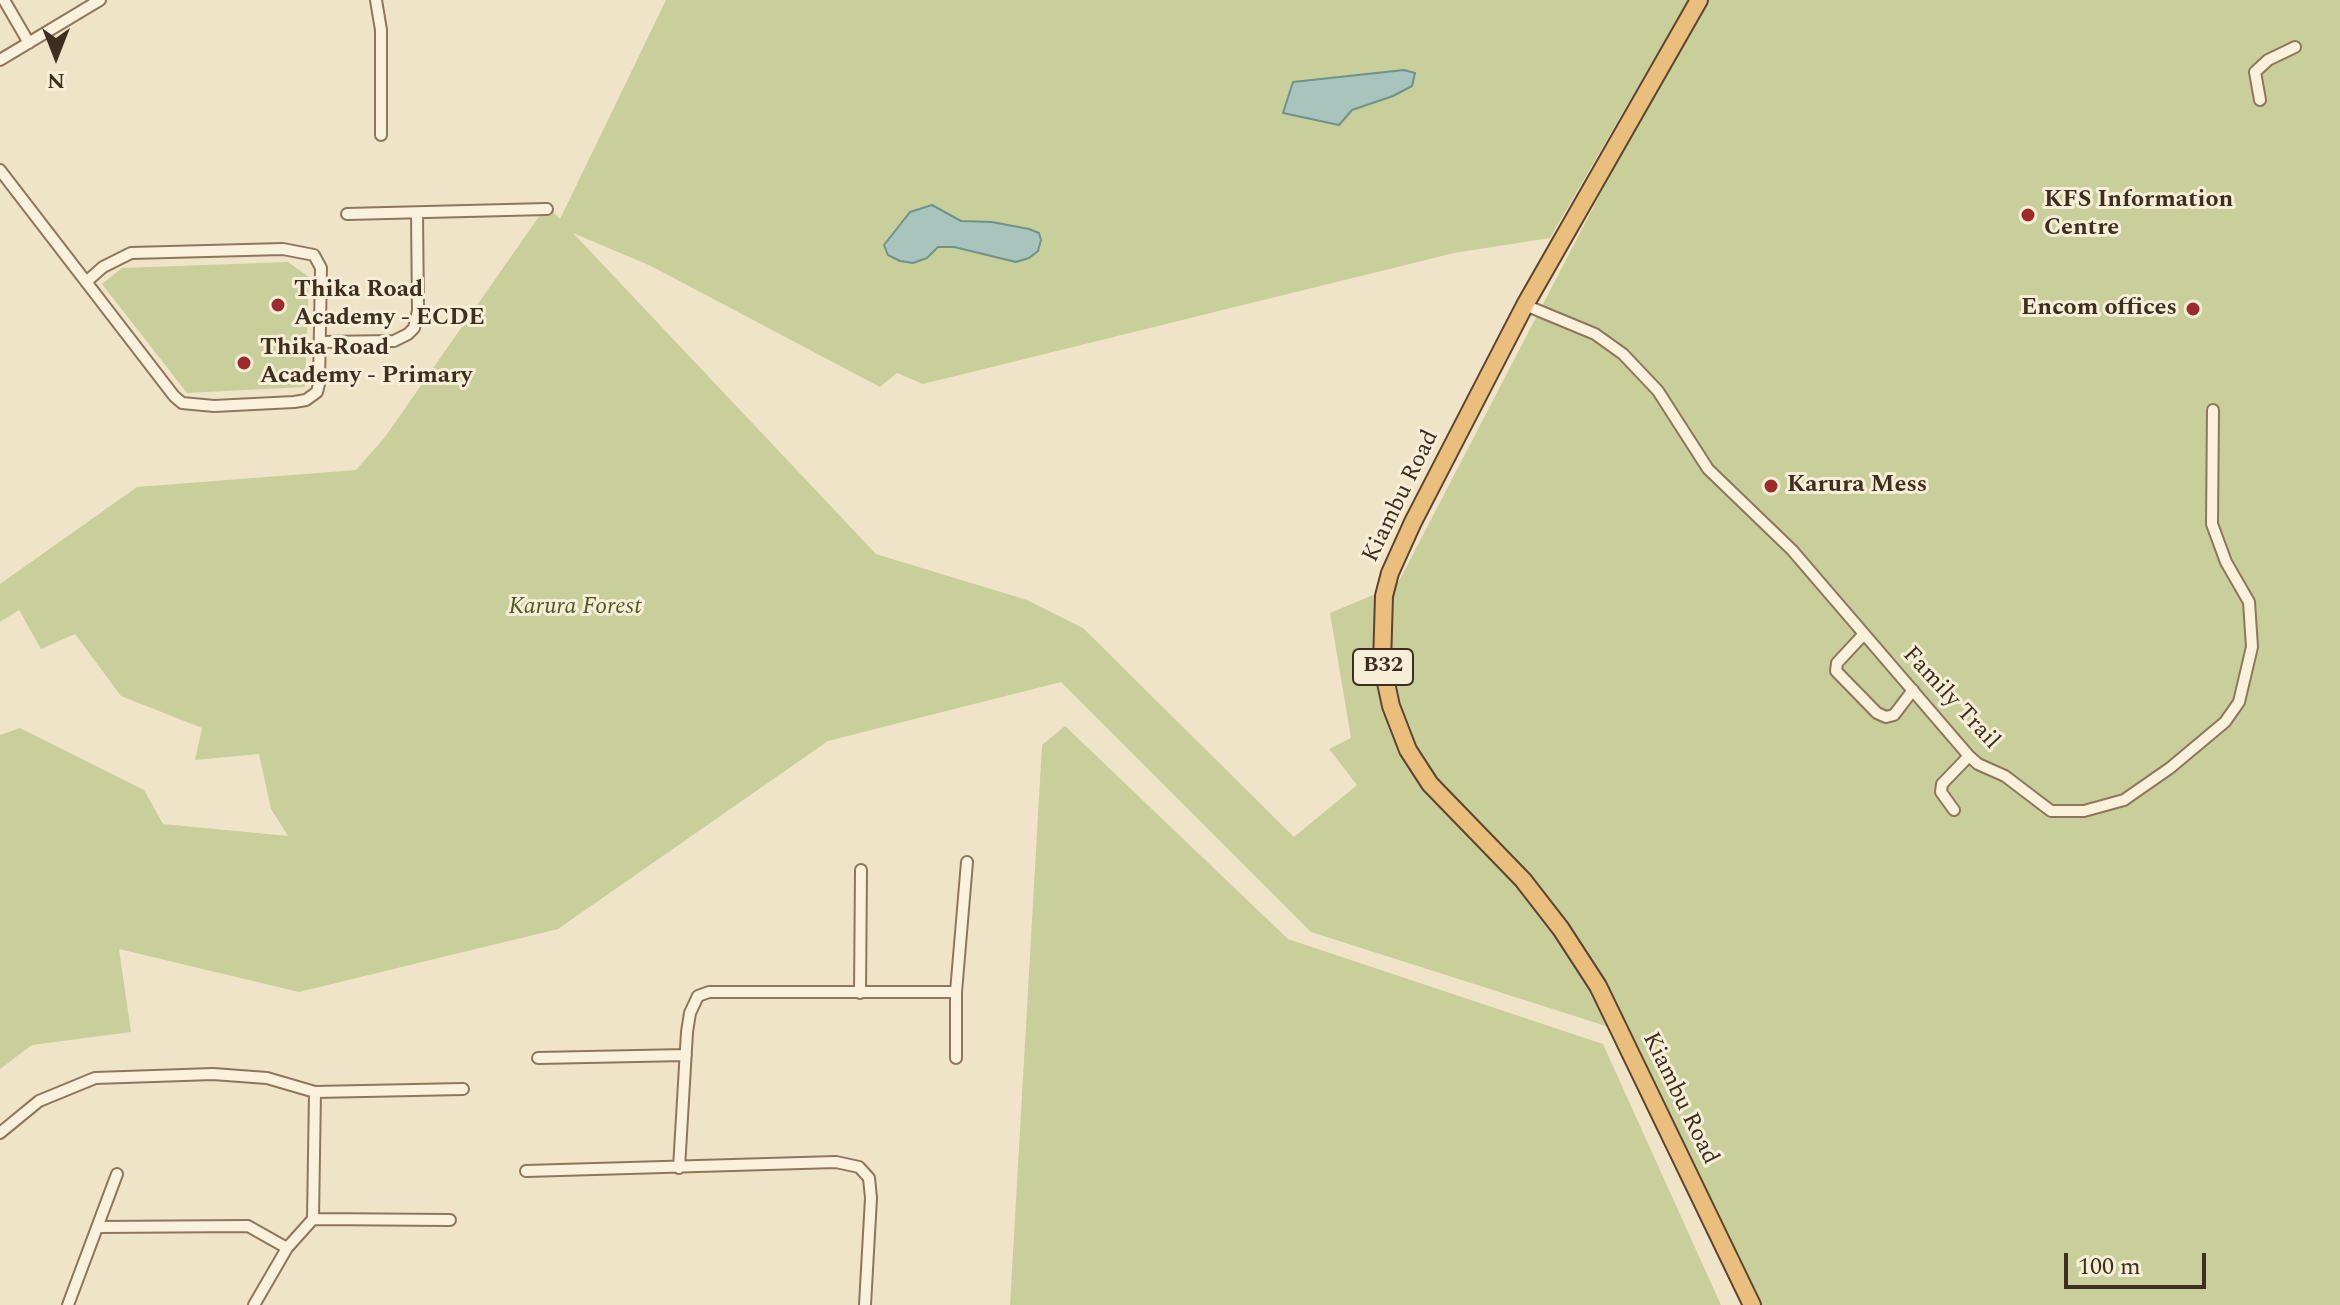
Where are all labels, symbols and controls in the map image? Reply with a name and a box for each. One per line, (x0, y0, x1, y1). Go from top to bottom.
north arrow (16, 16, 96, 96)
text: N (47, 64, 65, 97)
place label: KFS Information Centre (2044, 187, 2233, 243)
marker: KFS Information Centre (2019, 206, 2037, 224)
place label: Thika Road Academy - ECDE (294, 277, 485, 333)
place label: Encom offices (2021, 295, 2177, 323)
marker: Thika Road Academy - ECDE (269, 296, 287, 314)
marker: Encom offices (2184, 300, 2202, 318)
place label: Thika Road Academy - Primary (260, 335, 472, 391)
marker: Thika Road Academy - Primary (235, 354, 253, 372)
street label: Kiambu Road (1358, 426, 1446, 568)
place label: Karura Mess (1787, 472, 1927, 500)
marker: Karura Mess (1762, 477, 1780, 495)
park label: Karura Forest (508, 594, 642, 622)
street label: Family Trail (1895, 642, 2005, 756)
road number: B32 (1353, 649, 1413, 685)
street label: Kiambu Road (1635, 1028, 1723, 1170)
scale bar (2068, 1237, 2210, 1287)
text: 100 m (2078, 1249, 2141, 1285)

